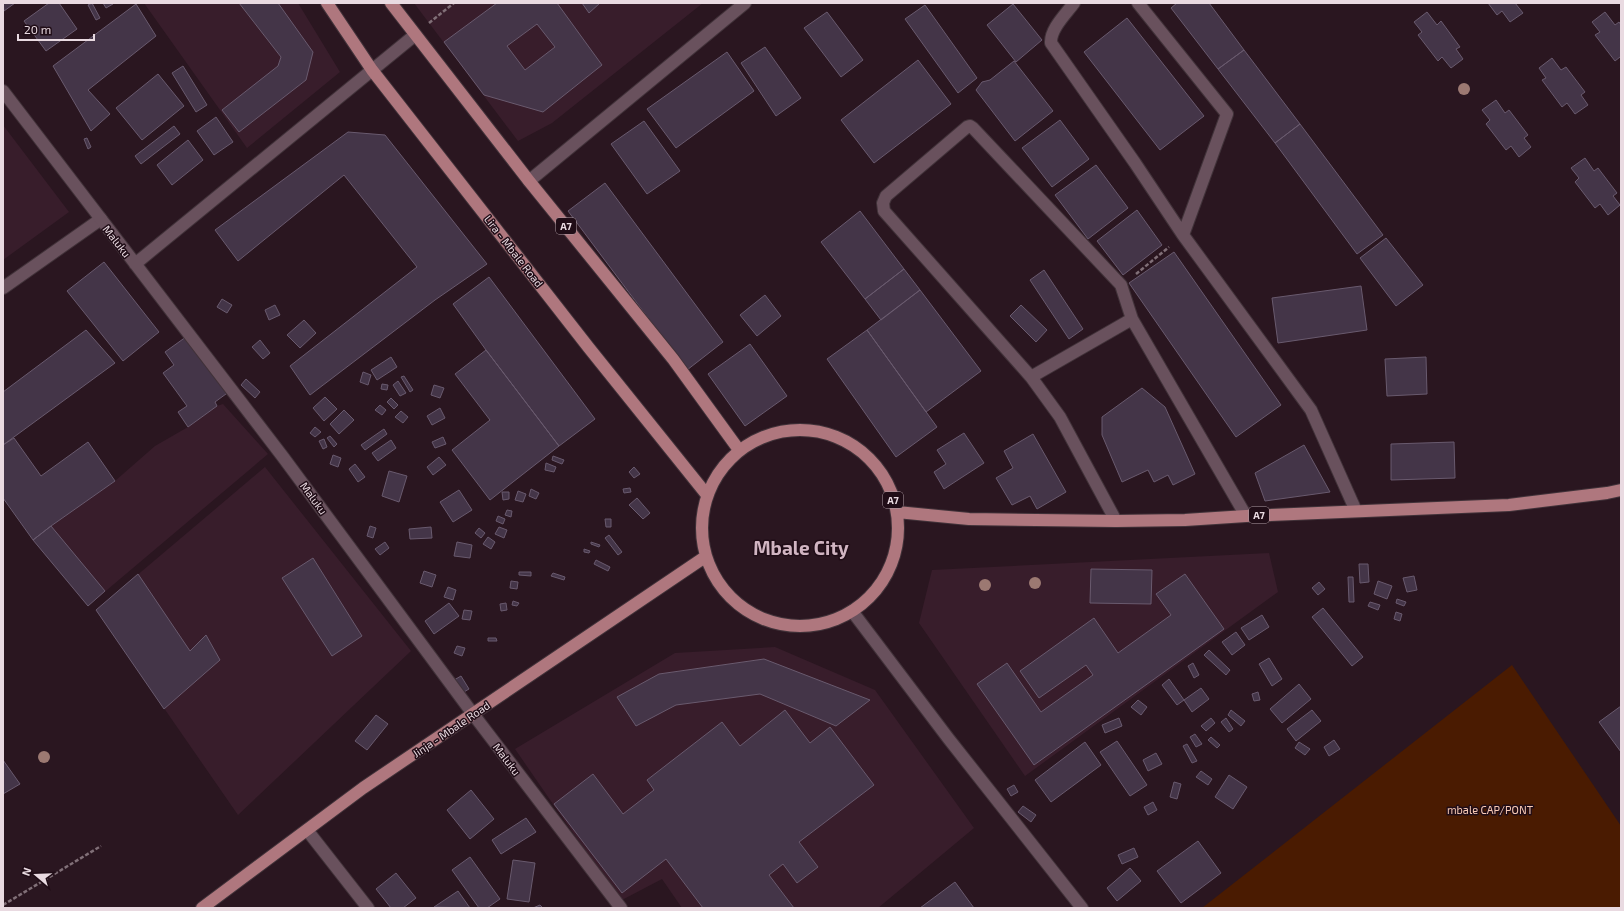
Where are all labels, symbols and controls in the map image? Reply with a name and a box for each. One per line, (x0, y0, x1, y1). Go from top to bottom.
scale bar (18, 16, 94, 42)
text: 20 m (24, 22, 51, 36)
street label: Lira - Mbale Road (482, 212, 546, 290)
road number: A7 (556, 218, 576, 234)
street label: Maluku (100, 222, 134, 260)
street label: Maluku (298, 479, 330, 517)
road number: A7 (883, 492, 903, 508)
road number: A7 (1249, 507, 1269, 523)
district label: Mbale City (753, 536, 849, 560)
street label: Jinja - Mbale Road (410, 698, 493, 760)
street label: Maluku (491, 740, 523, 778)
park label: mbale CAP/PONT (1447, 803, 1534, 816)
north arrow (16, 855, 56, 895)
text: N (19, 866, 34, 877)

